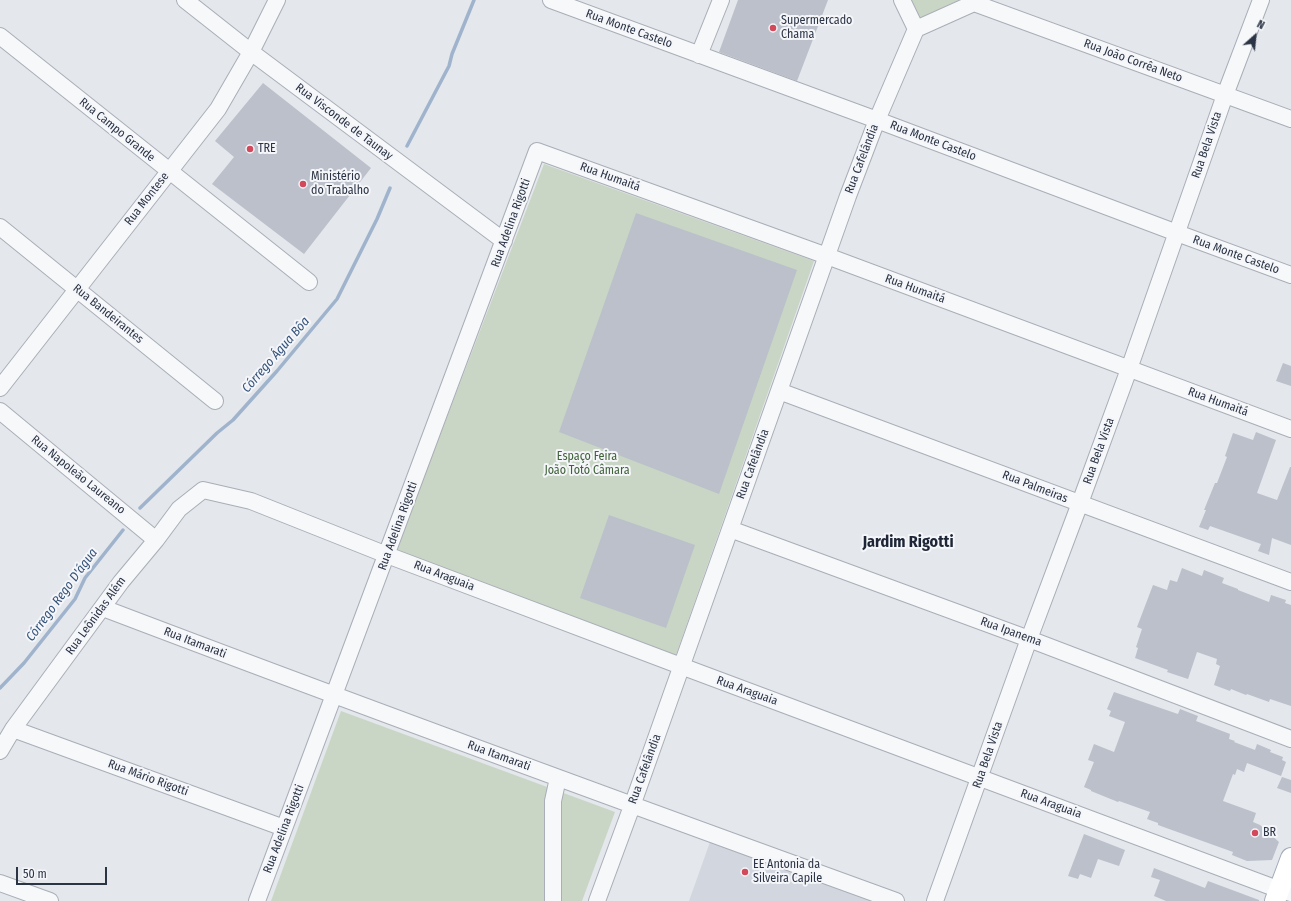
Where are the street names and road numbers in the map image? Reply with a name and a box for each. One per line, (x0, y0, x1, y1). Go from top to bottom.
street label: Rua Monte Castelo (584, 7, 674, 51)
street label: Rua João Corrêa Neto (1082, 36, 1184, 86)
street label: Rua Visconde de Taunay (292, 81, 396, 163)
street label: Rua Campo Grande (76, 95, 158, 165)
street label: Rua Bela Vista (1189, 110, 1225, 180)
street label: Rua Monte Castelo (888, 118, 978, 164)
street label: Rua Cafelândia (842, 122, 882, 196)
street label: Rua Humaitá (578, 159, 642, 195)
street label: Rua Montese (122, 170, 172, 228)
street label: Rua Adelina Rigotti (488, 177, 534, 269)
street label: Rua Monte Castelo (1191, 233, 1281, 277)
street label: Rua Humaitá (883, 271, 947, 307)
street label: Rua Bandeirantes (70, 281, 146, 347)
street label: Rua Humaitá (1186, 384, 1250, 420)
street label: Rua Bela Vista (1080, 416, 1118, 486)
street label: Rua Cafelândia (734, 427, 772, 501)
street label: Rua Napoleão Laureano (28, 433, 128, 517)
street label: Rua Palmeiras (1000, 468, 1070, 506)
street label: Rua Adelina Rigotti (375, 480, 421, 572)
street label: Rua Araguaia (412, 558, 476, 594)
street label: Rua Leônidas Além (63, 574, 129, 658)
street label: Rua Ipanema (978, 614, 1044, 650)
street label: Rua Itamarati (162, 624, 228, 662)
street label: Rua Araguaia (714, 673, 780, 709)
street label: Rua Bela Vista (970, 720, 1006, 790)
street label: Rua Cafelândia (626, 732, 664, 806)
street label: Rua Itamarati (465, 738, 533, 774)
street label: Rua Mário Rigotti (106, 757, 190, 799)
street label: Rua Adelina Rigotti (261, 783, 307, 875)
street label: Rua Araguaia (1018, 786, 1084, 822)

